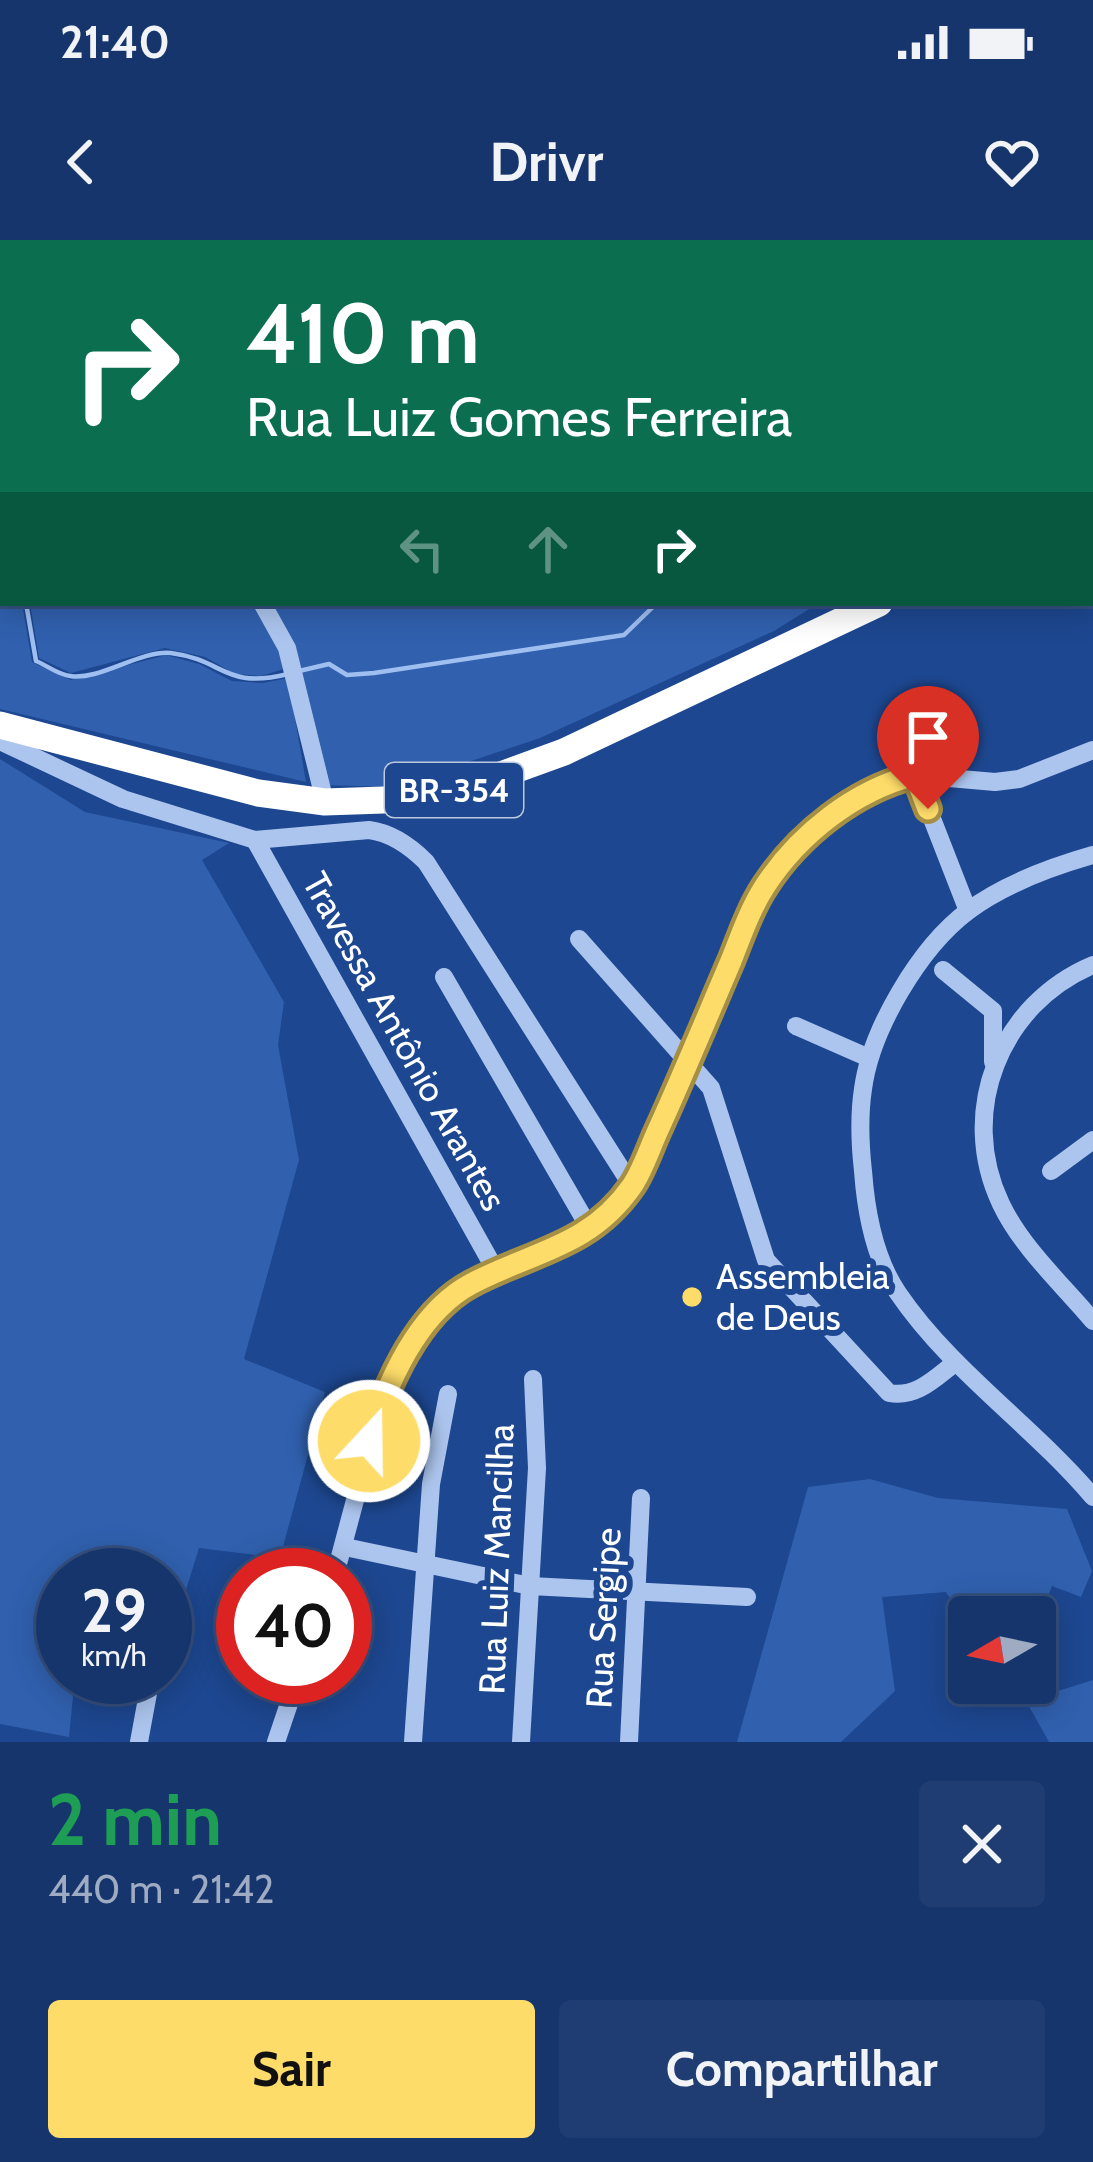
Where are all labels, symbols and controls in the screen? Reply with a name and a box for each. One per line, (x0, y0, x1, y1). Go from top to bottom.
text: 21:40 (60, 15, 170, 69)
icon: back (48, 129, 114, 195)
text: Drivr (490, 129, 603, 195)
icon: heart (979, 129, 1045, 195)
text: 410 m (246, 282, 480, 384)
icon: right (48, 288, 204, 444)
text: Rua Luiz Gomes Ferreira (246, 384, 792, 450)
icon: left (389, 516, 455, 582)
icon: ahead (515, 516, 581, 582)
icon: right (641, 516, 707, 582)
pin (877, 686, 979, 809)
icon: arrive (895, 704, 961, 770)
road number: BR-354 (385, 763, 523, 817)
street label: Travessa Antônio Arantes (294, 864, 516, 1218)
place label: Assembleia de Deus (716, 1254, 890, 1339)
marker: Assembleia de Deus (679, 1284, 705, 1310)
position arrow (306, 1378, 432, 1504)
street label: Rua Luiz Mancilha (469, 1423, 523, 1695)
street label: Rua Sergipe (576, 1527, 630, 1709)
speed limit sign: 40 (216, 1548, 372, 1704)
text: 29 (81, 1574, 147, 1647)
north arrow (948, 1596, 1056, 1704)
map controls (948, 1596, 1056, 1704)
text: km/h (81, 1637, 147, 1674)
text: 2 min (48, 1776, 222, 1863)
button: close (919, 1781, 1045, 1907)
text: 440 m · 21:42 (48, 1865, 274, 1913)
button: Sair (48, 2000, 535, 2138)
button: Compartilhar (559, 2000, 1045, 2138)

